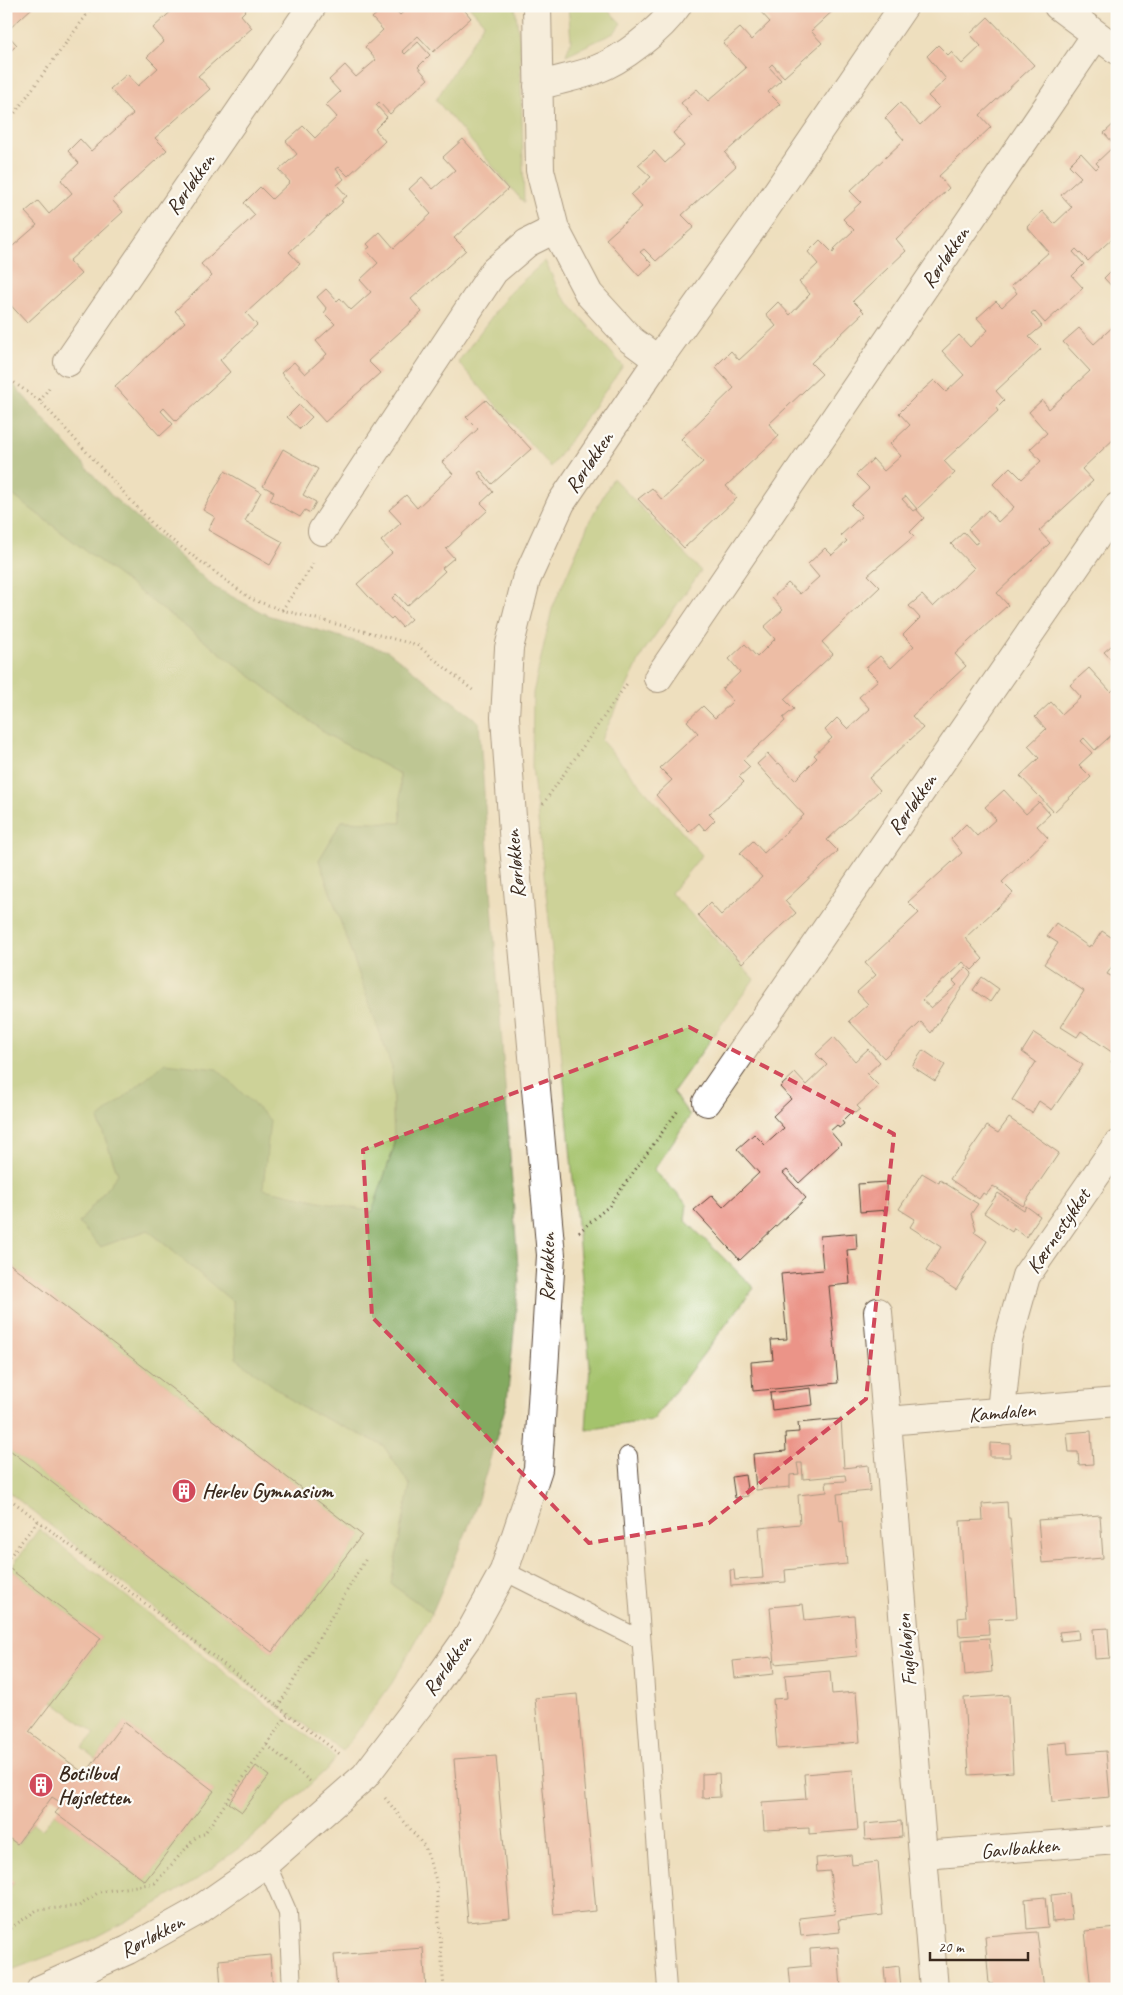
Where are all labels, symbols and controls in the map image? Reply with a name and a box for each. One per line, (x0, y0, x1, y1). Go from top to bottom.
street label: Rørløkken (160, 147, 221, 220)
street label: Rørløkken (915, 220, 976, 293)
street label: Rørløkken (559, 425, 620, 498)
street label: Rørløkken (882, 767, 943, 840)
street label: Rørløkken (499, 827, 531, 899)
street label: Kærnestykket (1020, 1182, 1097, 1278)
street label: Rørløkken (533, 1231, 561, 1302)
street label: Kamdalen (967, 1396, 1037, 1428)
building icon: Herlev Gymnasium (171, 1478, 197, 1504)
place label: Herlev Gymnasium (202, 1478, 334, 1504)
street label: Fuglehøjen (890, 1612, 922, 1687)
street label: Rørløkken (417, 1628, 478, 1701)
place label: Botilbud Højsletten (58, 1760, 132, 1810)
building icon: Botilbud Højsletten (28, 1772, 54, 1798)
street label: Gavlbakken (980, 1831, 1062, 1864)
street label: Rørløkken (116, 1908, 190, 1964)
scale bar (930, 1930, 1028, 1962)
text: 20 m (938, 1938, 965, 1957)

